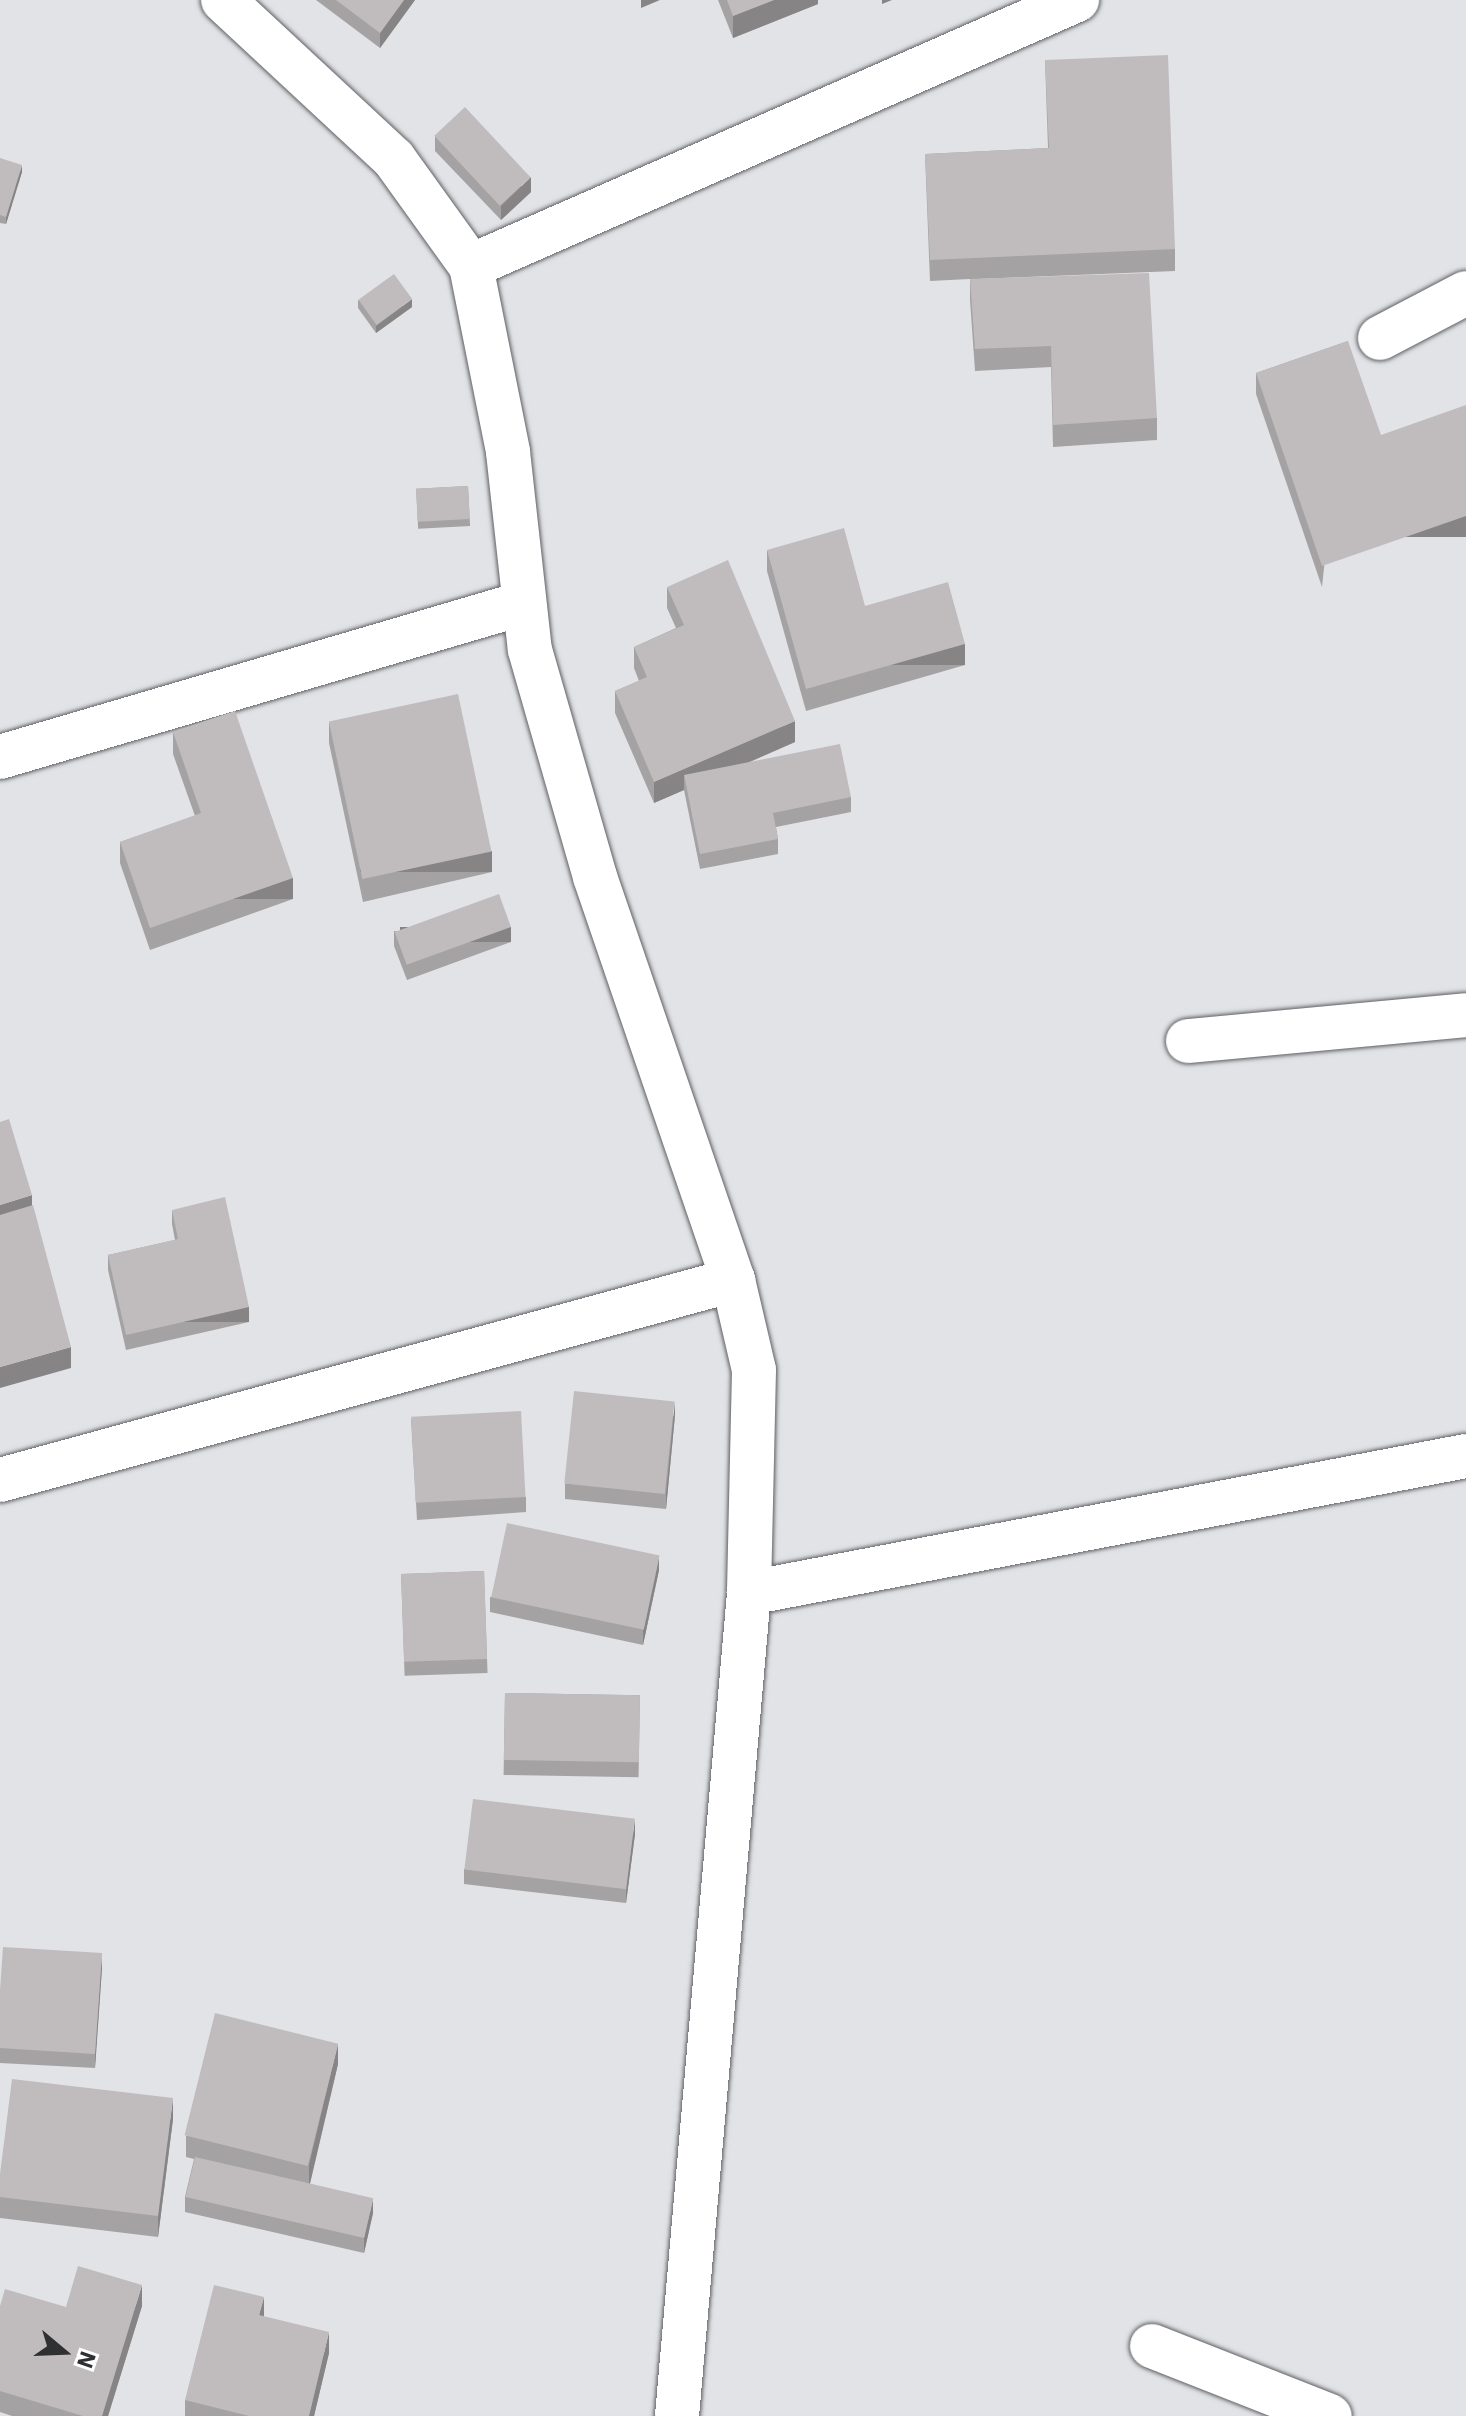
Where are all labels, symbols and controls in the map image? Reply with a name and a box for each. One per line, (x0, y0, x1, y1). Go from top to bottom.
north arrow (24, 2312, 104, 2392)
text: N (71, 2348, 103, 2372)

